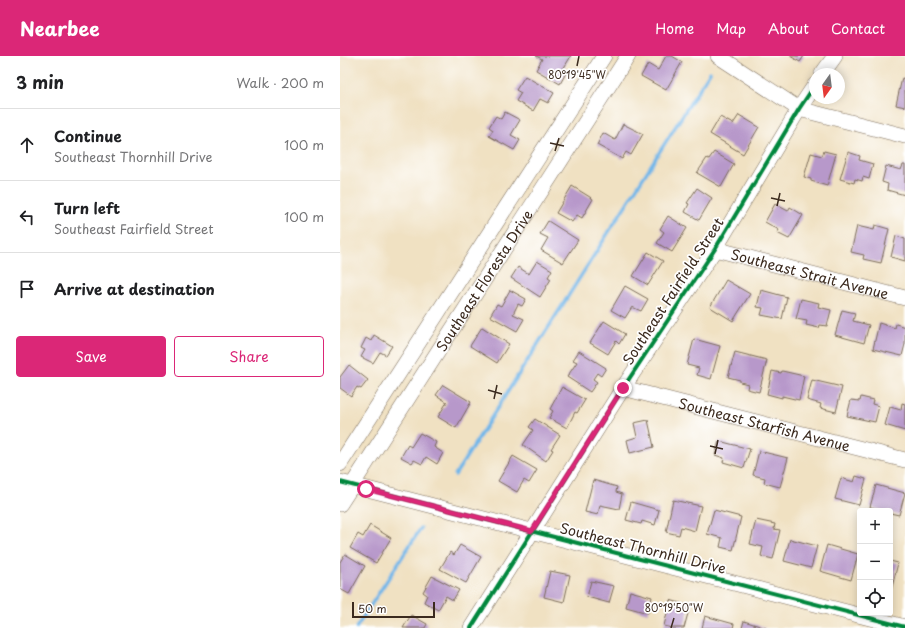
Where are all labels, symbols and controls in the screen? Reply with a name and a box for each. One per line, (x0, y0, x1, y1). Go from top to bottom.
text: Nearbee (20, 14, 100, 42)
text: Home (655, 18, 694, 39)
text: Map (716, 18, 746, 39)
text: About (768, 18, 809, 39)
text: Contact (831, 18, 885, 39)
text: 80°19'45"W (548, 67, 607, 82)
north arrow (809, 68, 845, 104)
text: 3 min (16, 69, 64, 95)
text: Walk · 200 m (236, 73, 324, 92)
text: Continue (54, 124, 122, 147)
icon: ahead (16, 134, 38, 156)
text: 100 m (284, 135, 324, 154)
text: Southeast Thornhill Drive (54, 147, 212, 166)
text: Turn left (54, 196, 120, 219)
street label: Southeast Floresta Drive (430, 205, 537, 355)
icon: left (16, 206, 38, 228)
text: 100 m (284, 207, 324, 226)
street label: Southeast Fairfield Street (617, 213, 729, 369)
text: Southeast Fairfield Street (54, 219, 214, 238)
street label: Southeast Strait Avenue (729, 243, 891, 304)
text: Arrive at destination (54, 277, 215, 300)
icon: arrive (16, 278, 38, 300)
button: Save (16, 336, 166, 377)
button: Share (174, 336, 324, 377)
route end (614, 379, 632, 397)
street label: Southeast Starfish Avenue (676, 392, 853, 456)
route start (357, 480, 375, 498)
map controls (857, 508, 893, 616)
button: + (857, 508, 893, 544)
street label: Southeast Thornhill Drive (558, 517, 728, 579)
button: − (857, 544, 893, 580)
button: locate (857, 580, 893, 616)
scale bar (352, 600, 435, 619)
text: 50 m (358, 600, 387, 617)
text: 80°19'50"W (645, 600, 704, 615)

